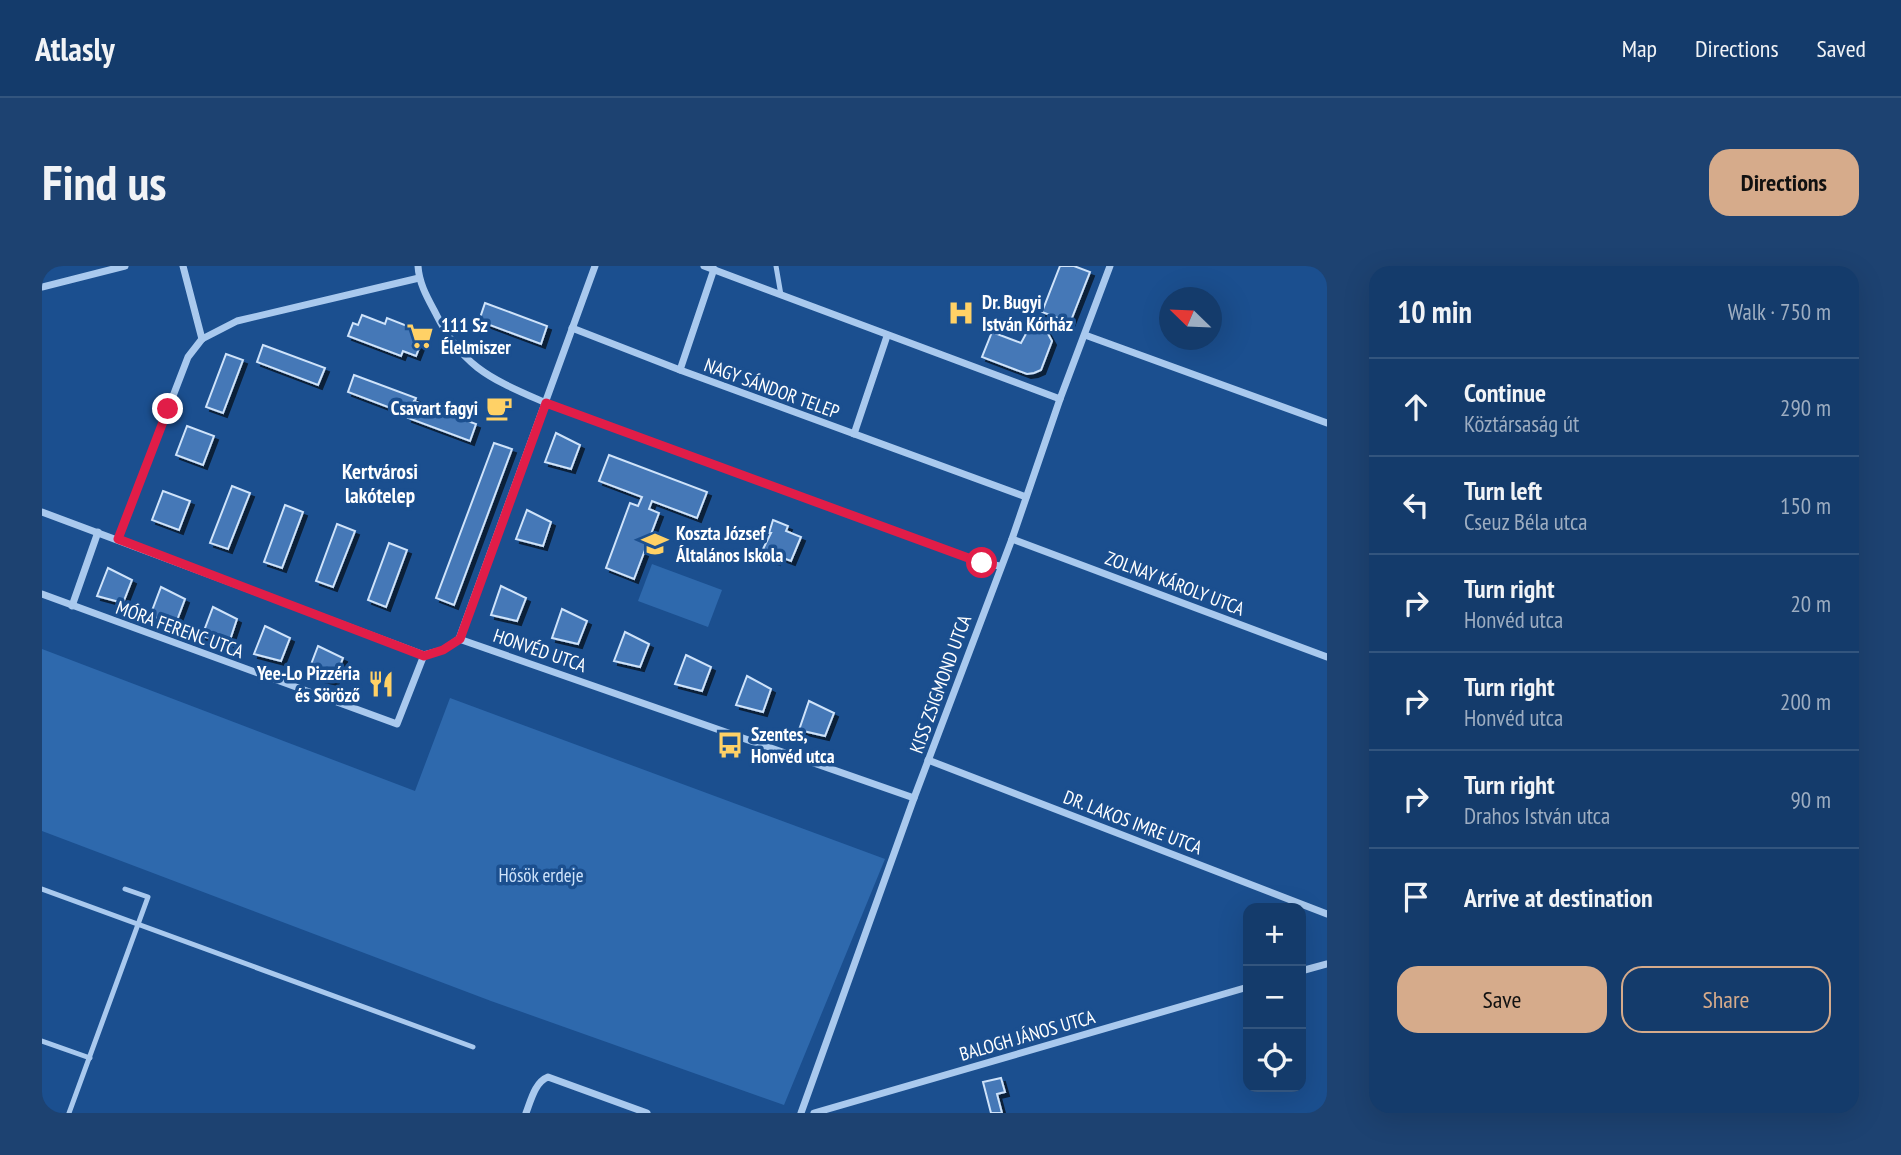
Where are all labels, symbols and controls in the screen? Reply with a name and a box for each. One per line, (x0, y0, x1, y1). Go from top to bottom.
text: Atlasly (35, 27, 115, 70)
text: Map (1622, 33, 1657, 64)
text: Directions (1695, 33, 1779, 64)
text: Saved (1817, 33, 1866, 64)
button: Directions (1709, 149, 1859, 216)
text: Find us (42, 150, 166, 214)
north arrow (1159, 287, 1222, 350)
place label: Dr. Bugyi István Kórház (982, 290, 1073, 336)
text: 10 min (1397, 292, 1472, 331)
text: Walk · 750 m (1728, 297, 1831, 326)
hospital icon: Dr. Bugyi István Kórház (946, 298, 976, 328)
place label: 111 Sz Élelmiszer (441, 313, 511, 359)
supermarket icon: 111 Sz Élelmiszer (405, 321, 435, 351)
street label: NAGY SÁNDOR TELEP (701, 352, 843, 424)
text: Continue (1464, 376, 1546, 409)
icon: ahead (1397, 388, 1435, 426)
route end (152, 393, 183, 424)
cafe icon: Csavart fagyi (484, 393, 514, 423)
text: 290 m (1780, 393, 1831, 422)
place label: Csavart fagyi (391, 396, 478, 420)
text: Köztársaság út (1464, 409, 1579, 438)
district label: Kertvárosi lakótelep (342, 458, 418, 509)
text: Turn left (1464, 474, 1542, 507)
icon: left (1397, 486, 1435, 524)
text: 150 m (1780, 491, 1831, 520)
text: Cseuz Béla utca (1464, 507, 1587, 536)
place label: Koszta József Általános Iskola (675, 521, 783, 567)
school or university icon: Koszta József Általános Iskola (640, 529, 670, 559)
street label: ZOLNAY KÁROLY UTCA (1102, 545, 1248, 621)
route start (966, 547, 997, 578)
text: Turn right (1464, 572, 1555, 605)
icon: right (1397, 584, 1435, 622)
text: 20 m (1790, 589, 1831, 618)
street label: MÓRA FERENC UTCA (113, 595, 247, 663)
text: Honvéd utca (1464, 605, 1563, 634)
street label: KISS ZSIGMOND UTCA (904, 611, 976, 757)
street label: HONVÉD UTCA (490, 623, 590, 677)
place label: Yee-Lo Pizzéria és Söröző (256, 661, 360, 707)
restaurant icon: Yee-Lo Pizzéria és Söröző (366, 669, 396, 699)
text: Turn right (1464, 670, 1555, 703)
icon: right (1397, 682, 1435, 720)
text: 200 m (1780, 687, 1831, 716)
text: Honvéd utca (1464, 703, 1563, 732)
place label: Szentes, Honvéd utca (751, 722, 835, 768)
bus stop icon: Szentes, Honvéd utca (715, 730, 745, 760)
text: Turn right (1464, 768, 1555, 801)
icon: right (1397, 780, 1435, 818)
street label: DR. LAKOS IMRE UTCA (1060, 785, 1206, 859)
text: 90 m (1790, 785, 1831, 814)
text: Drahos István utca (1464, 801, 1610, 830)
park label: Hősök erdeje (498, 863, 584, 887)
icon: arrive (1397, 878, 1435, 916)
text: Arrive at destination (1464, 881, 1653, 914)
map controls (1243, 903, 1306, 1092)
button: + (1243, 903, 1306, 966)
button: − (1243, 966, 1306, 1029)
button: Save (1397, 966, 1607, 1033)
button: Share (1621, 966, 1831, 1033)
street label: BALOGH JÁNOS UTCA (956, 1004, 1098, 1066)
button: locate (1243, 1029, 1306, 1092)

